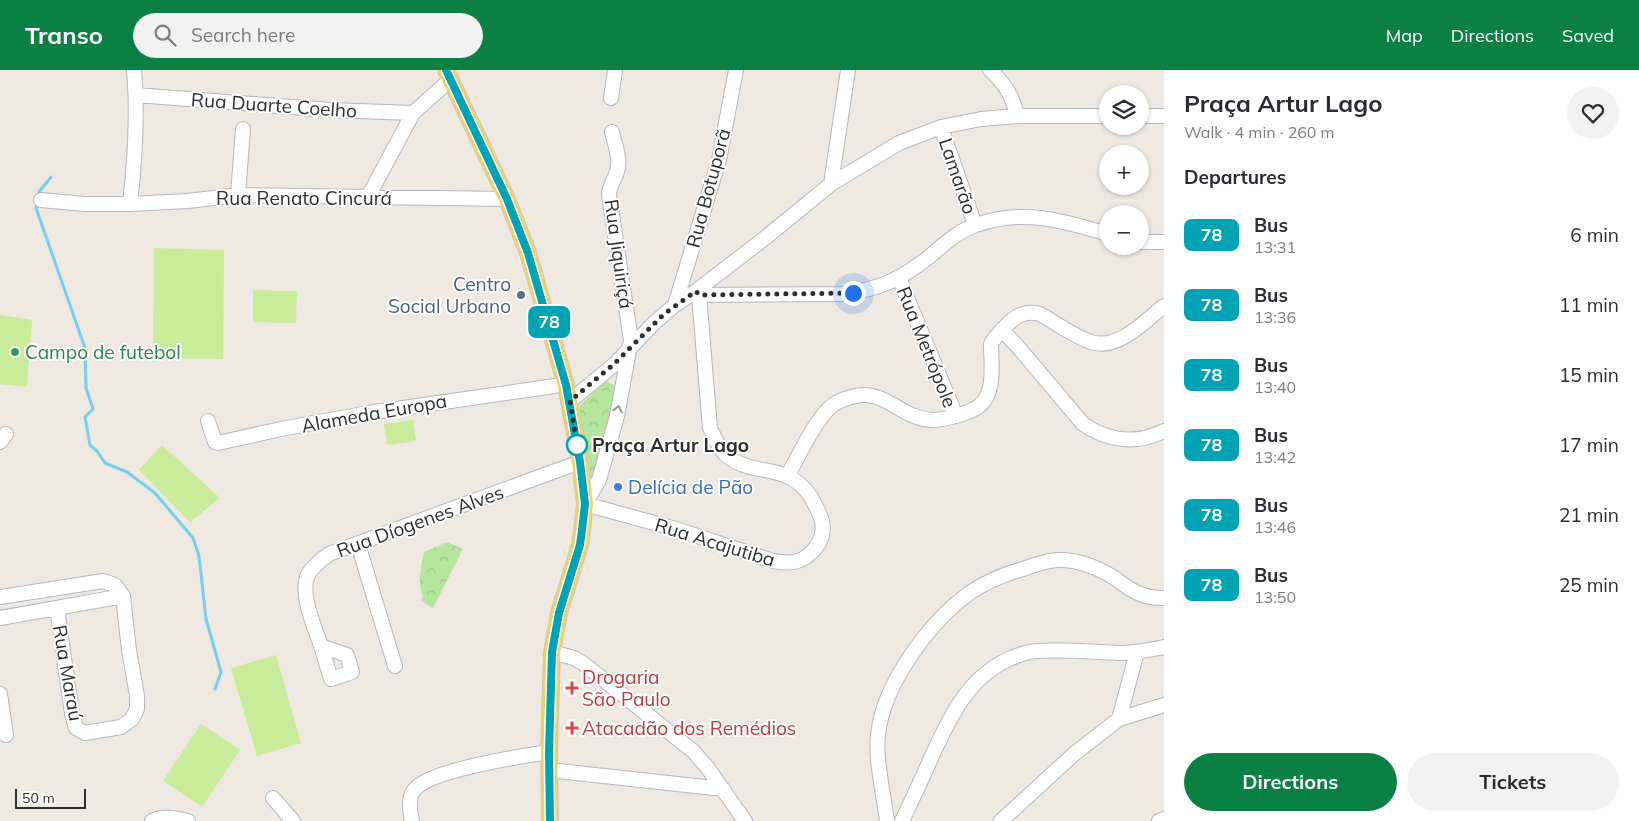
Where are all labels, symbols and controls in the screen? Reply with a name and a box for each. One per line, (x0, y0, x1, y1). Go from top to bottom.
search box (133, 13, 483, 58)
text: Transo (25, 20, 103, 50)
icon: search (151, 21, 179, 49)
text: Search here (191, 23, 295, 47)
text: Map (1386, 24, 1423, 47)
text: Directions (1451, 24, 1534, 47)
text: Saved (1562, 24, 1614, 47)
map controls (1099, 85, 1149, 255)
button: layers (1099, 85, 1149, 135)
street label: Rua Duarte Coelho (190, 87, 358, 123)
button: heart (1567, 87, 1619, 139)
text: Praça Artur Lago (1184, 88, 1382, 118)
text: Walk · 4 min · 260 m (1184, 122, 1335, 142)
street label: Rua Botuporã (681, 126, 735, 250)
street label: Lamarão (934, 135, 982, 217)
button: + (1099, 145, 1149, 195)
text: Departures (1184, 165, 1286, 189)
street label: Rua Renato Cincurá (216, 186, 392, 210)
street label: Rua Jiquiriçá (599, 198, 639, 310)
button: − (1099, 205, 1149, 255)
text: Bus (1254, 213, 1288, 237)
text: 78 (1201, 223, 1222, 246)
text: 6 min (1570, 223, 1619, 247)
text: 13:31 (1254, 237, 1296, 257)
place label: Centro Social Urbano (388, 272, 511, 318)
your location (841, 281, 866, 306)
street label: Rua Metrópole (892, 283, 962, 411)
text: Bus (1254, 283, 1288, 307)
marker: Centro Social Urbano (515, 289, 527, 301)
text: 78 (1201, 293, 1222, 316)
text: 11 min (1559, 293, 1619, 317)
line badge: 78 (526, 306, 572, 338)
text: 13:36 (1254, 307, 1296, 327)
text: 78 (538, 310, 560, 333)
place label: Campo de futebol (25, 340, 181, 364)
marker: Campo de futebol (9, 346, 21, 358)
text: Bus (1254, 353, 1288, 377)
text: 78 (1201, 363, 1222, 386)
text: 15 min (1559, 363, 1619, 387)
text: 13:40 (1254, 377, 1296, 397)
street label: Alameda Europa (299, 388, 449, 438)
one-way arrow (612, 405, 623, 414)
text: Bus (1254, 423, 1288, 447)
place label: Praça Artur Lago (592, 433, 749, 457)
text: 78 (1201, 433, 1222, 456)
text: 17 min (1559, 433, 1619, 457)
marker: Praça Artur Lago (566, 434, 588, 456)
text: 13:42 (1254, 447, 1296, 467)
place label: Delícia de Pão (628, 475, 753, 499)
street label: Rua Díogenes Alves (333, 480, 507, 562)
marker: Delícia de Pão (612, 481, 624, 493)
text: Bus (1254, 493, 1288, 517)
text: 78 (1201, 503, 1222, 526)
text: 21 min (1559, 503, 1619, 527)
street label: Rua Acajutiba (652, 512, 778, 572)
text: 13:46 (1254, 517, 1296, 537)
text: Bus (1254, 563, 1288, 587)
text: 78 (1201, 573, 1222, 596)
text: 25 min (1559, 573, 1619, 597)
text: 13:50 (1254, 587, 1296, 607)
street label: Rua Maraú (48, 623, 88, 723)
place label: Drogaria São Paulo (582, 665, 671, 711)
marker: Drogaria São Paulo (566, 682, 578, 694)
place label: Atacadão dos Remédios (582, 716, 796, 740)
marker: Atacadão dos Remédios (566, 722, 578, 734)
button: Directions (1184, 753, 1397, 811)
button: Tickets (1407, 753, 1619, 811)
scale bar (15, 786, 86, 809)
text: 50 m (22, 789, 55, 807)

